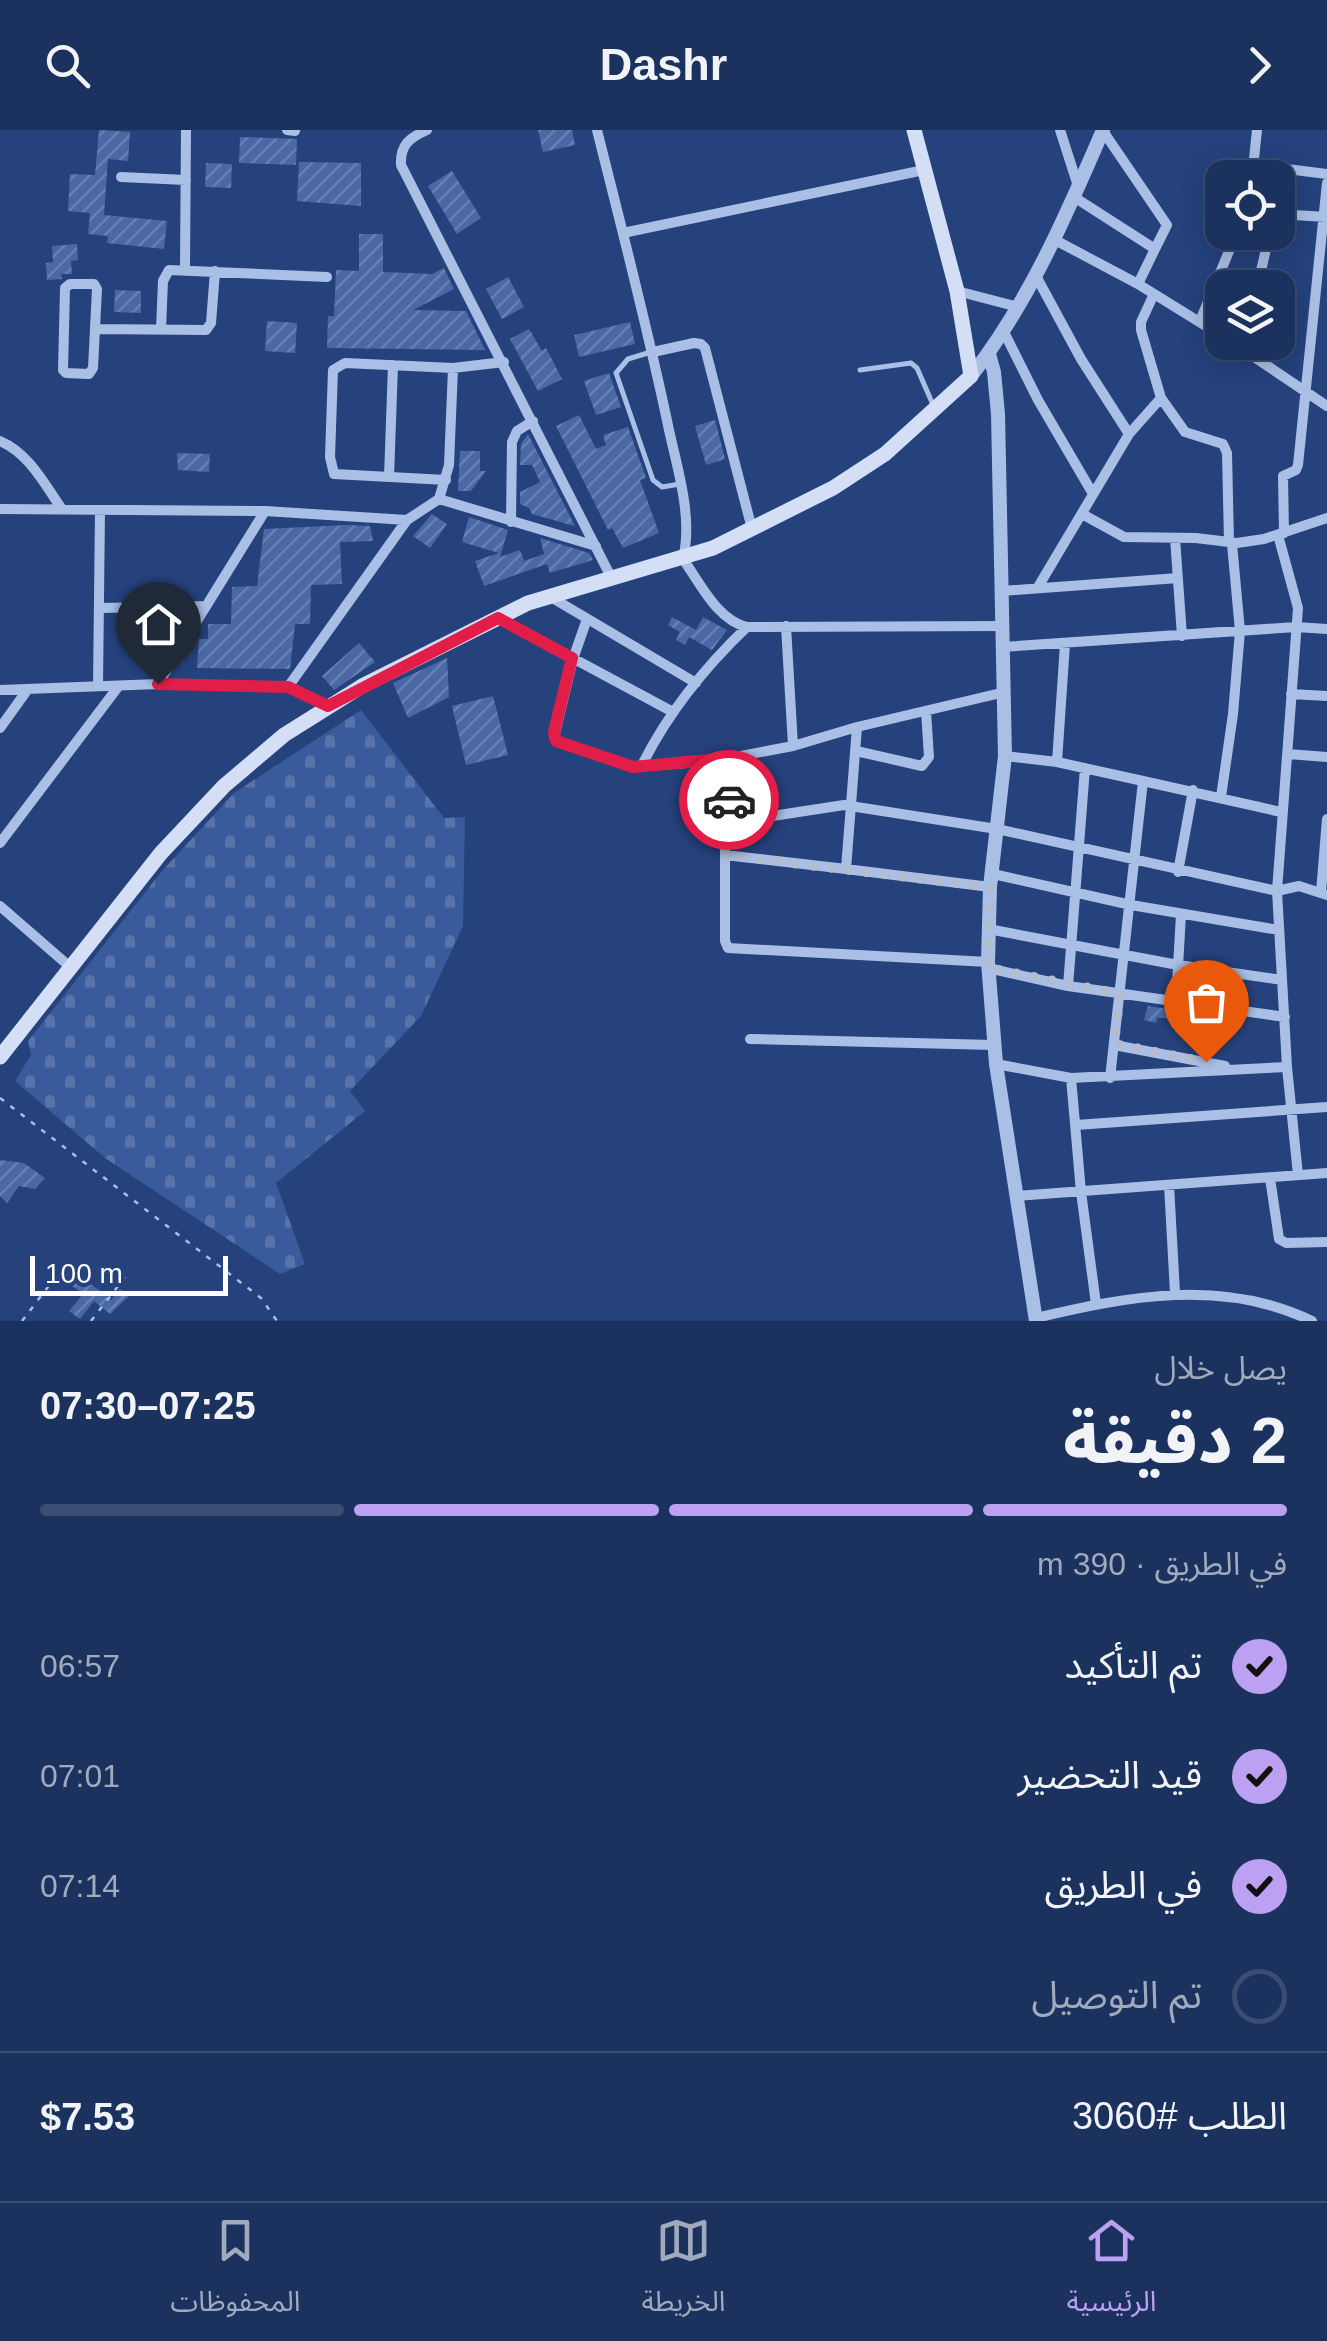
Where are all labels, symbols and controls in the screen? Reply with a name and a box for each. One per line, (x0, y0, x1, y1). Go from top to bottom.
icon: search (40, 38, 95, 93)
icon: forward (1232, 38, 1287, 93)
text: Dashr (600, 39, 727, 90)
map controls (1205, 160, 1295, 360)
button: locate (1205, 160, 1295, 250)
button: layers (1205, 270, 1295, 360)
pin (116, 582, 201, 685)
icon: home (131, 597, 186, 652)
courier (679, 750, 779, 850)
icon: car (702, 773, 757, 828)
pin (1164, 960, 1249, 1063)
icon: bag (1179, 975, 1234, 1030)
scale bar (30, 1251, 228, 1296)
text: 100 m (45, 1258, 123, 1289)
text: يصل خلال (1155, 1350, 1287, 1386)
text: 07:25–07:30 (40, 1385, 256, 1427)
text: 2 دقيقة (1063, 1404, 1287, 1477)
text: في الطريق · 390 m (1037, 1546, 1287, 1582)
icon: check (1232, 1639, 1287, 1694)
text: تم التأكيد (1065, 1644, 1202, 1686)
text: 06:57 (40, 1648, 120, 1684)
icon: check (1232, 1749, 1287, 1804)
text: قيد التحضير (1017, 1754, 1202, 1796)
text: 07:01 (40, 1758, 120, 1794)
icon: check (1232, 1859, 1287, 1914)
text: في الطريق (1045, 1864, 1202, 1906)
text: 07:14 (40, 1868, 120, 1904)
text: تم التوصيل (1031, 1974, 1202, 2016)
text: الطلب #3060 (1072, 2095, 1287, 2137)
text: $7.53 (40, 2096, 135, 2138)
tab: المحفوظات (171, 2213, 301, 2332)
tab: الخريطة (642, 2213, 725, 2332)
tab: الرئيسية (1066, 2213, 1156, 2332)

